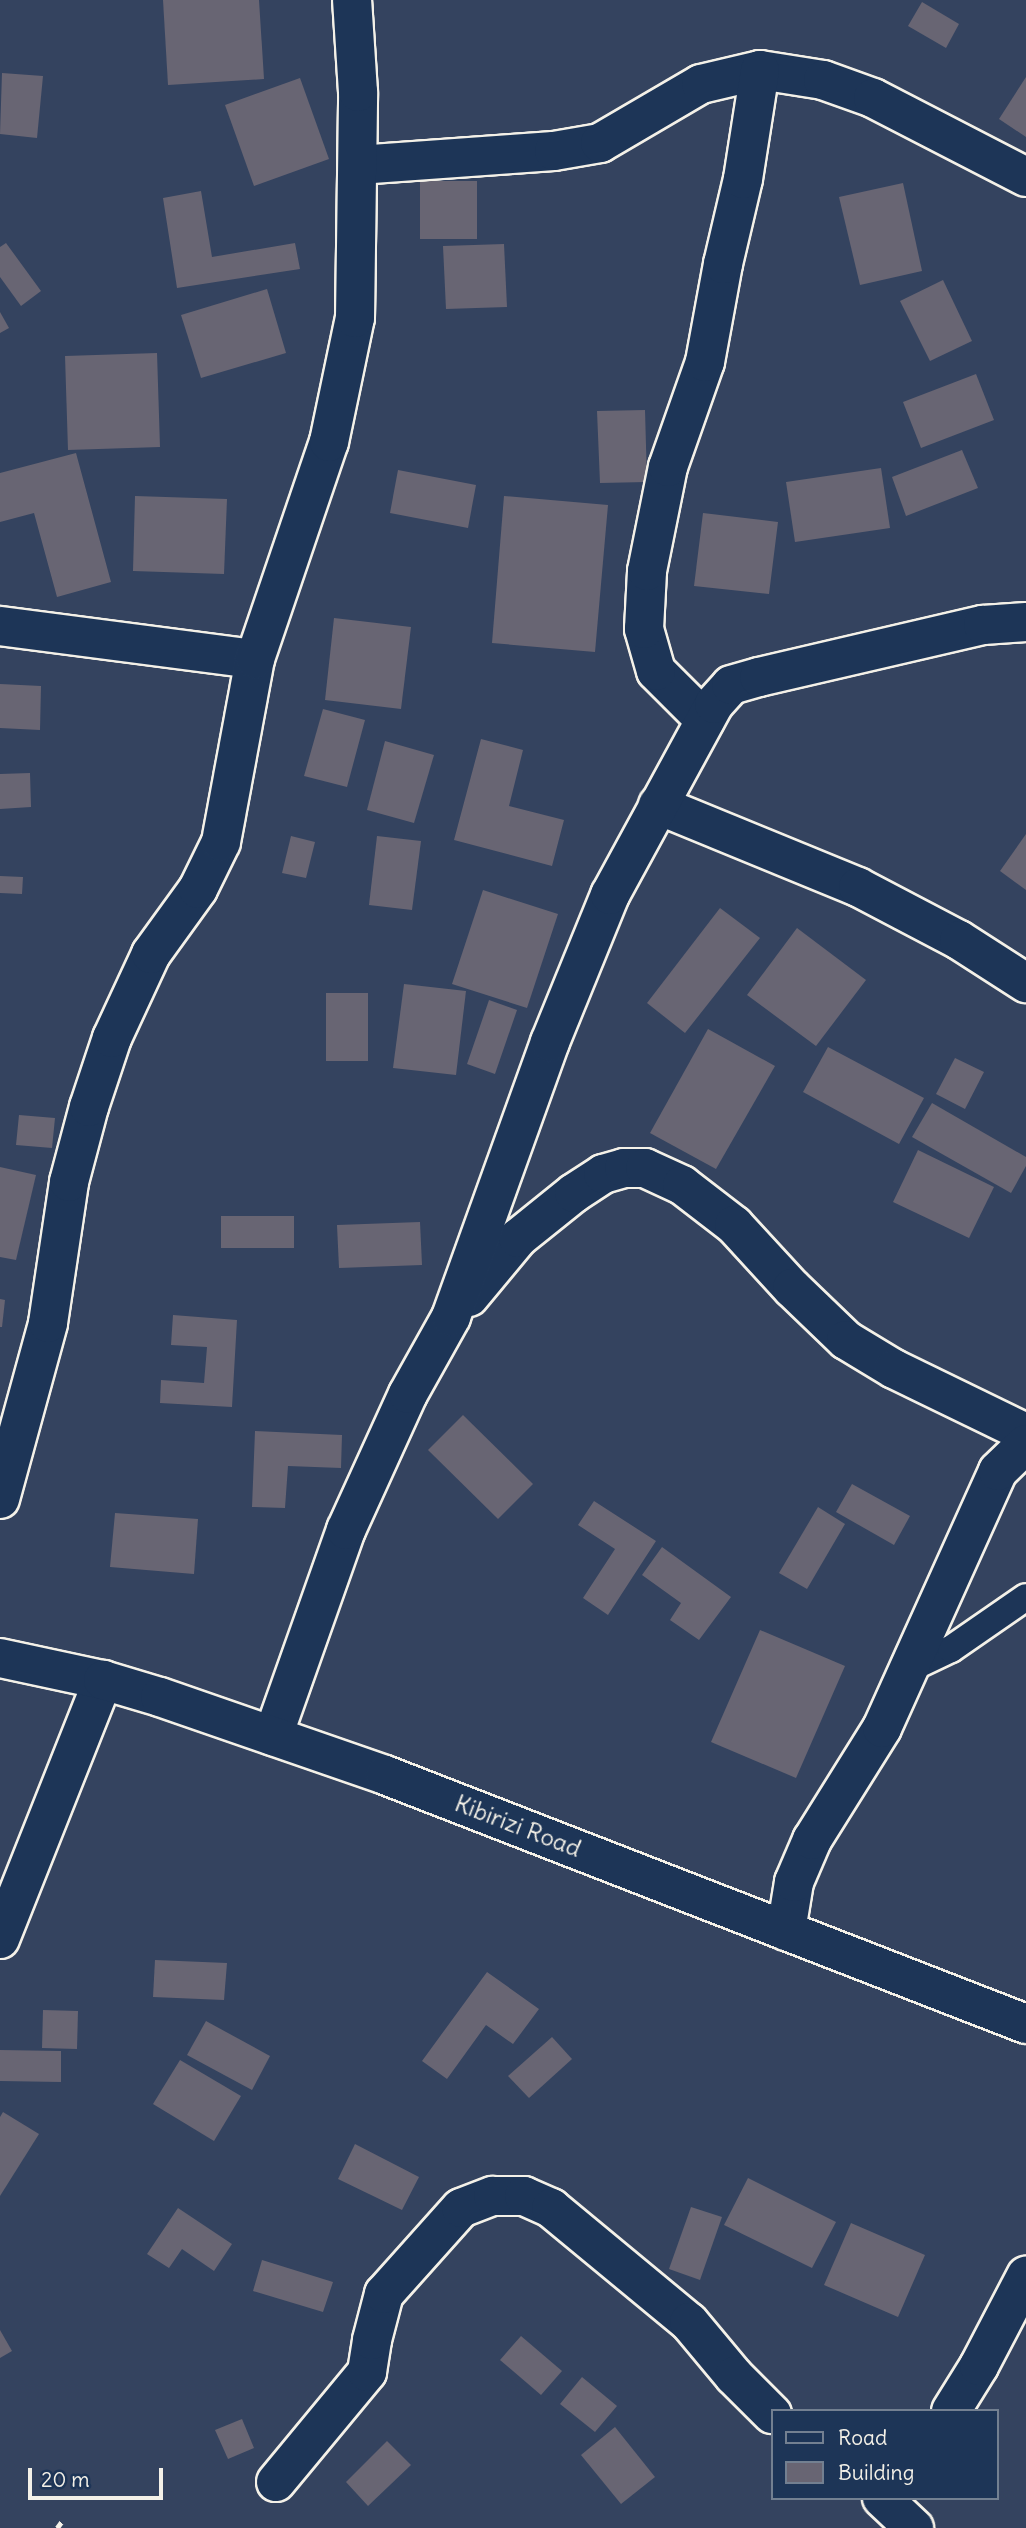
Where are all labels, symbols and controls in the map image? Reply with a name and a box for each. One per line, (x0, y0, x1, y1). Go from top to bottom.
street label: Kibirizi Road (451, 1789, 585, 1863)
legend (771, 2409, 998, 2500)
text: Road (838, 2424, 887, 2451)
scale bar (32, 2454, 166, 2498)
text: Building (838, 2459, 914, 2486)
text: 20 m (41, 2466, 90, 2493)

